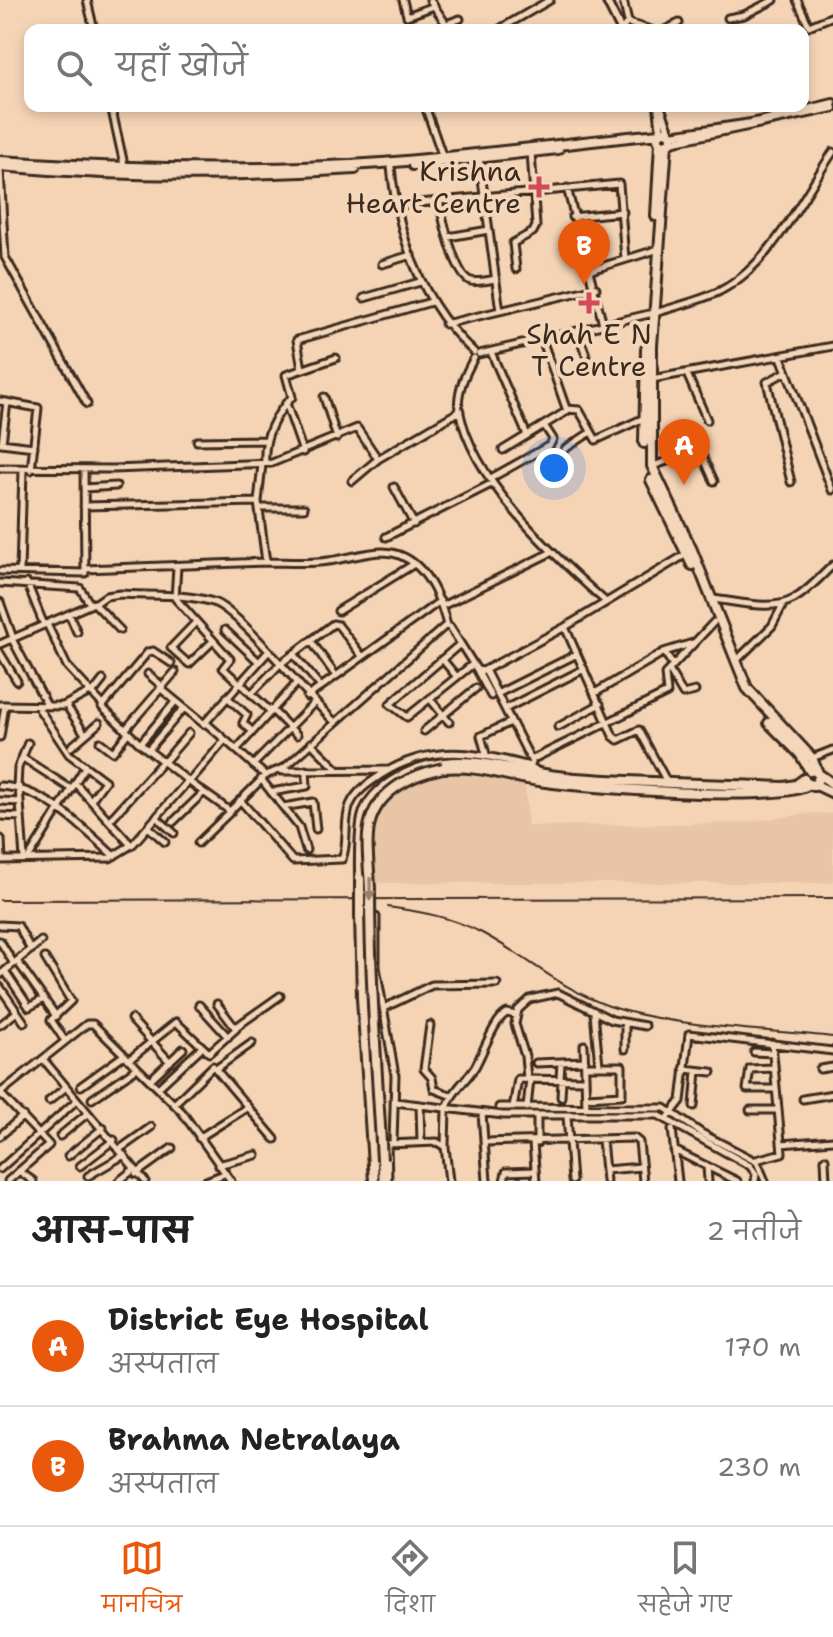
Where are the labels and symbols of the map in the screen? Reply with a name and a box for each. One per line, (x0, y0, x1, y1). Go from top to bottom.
place label: Krishna Heart Centre (346, 152, 521, 222)
marker: Krishna Heart Centre (528, 176, 550, 198)
pin: B (558, 219, 610, 285)
marker: Shah E N T Centre (578, 292, 600, 314)
place label: Shah E N T Centre (526, 315, 652, 385)
pin: A (658, 419, 710, 485)
your location (534, 448, 574, 488)
one-way arrow (364, 877, 376, 902)

